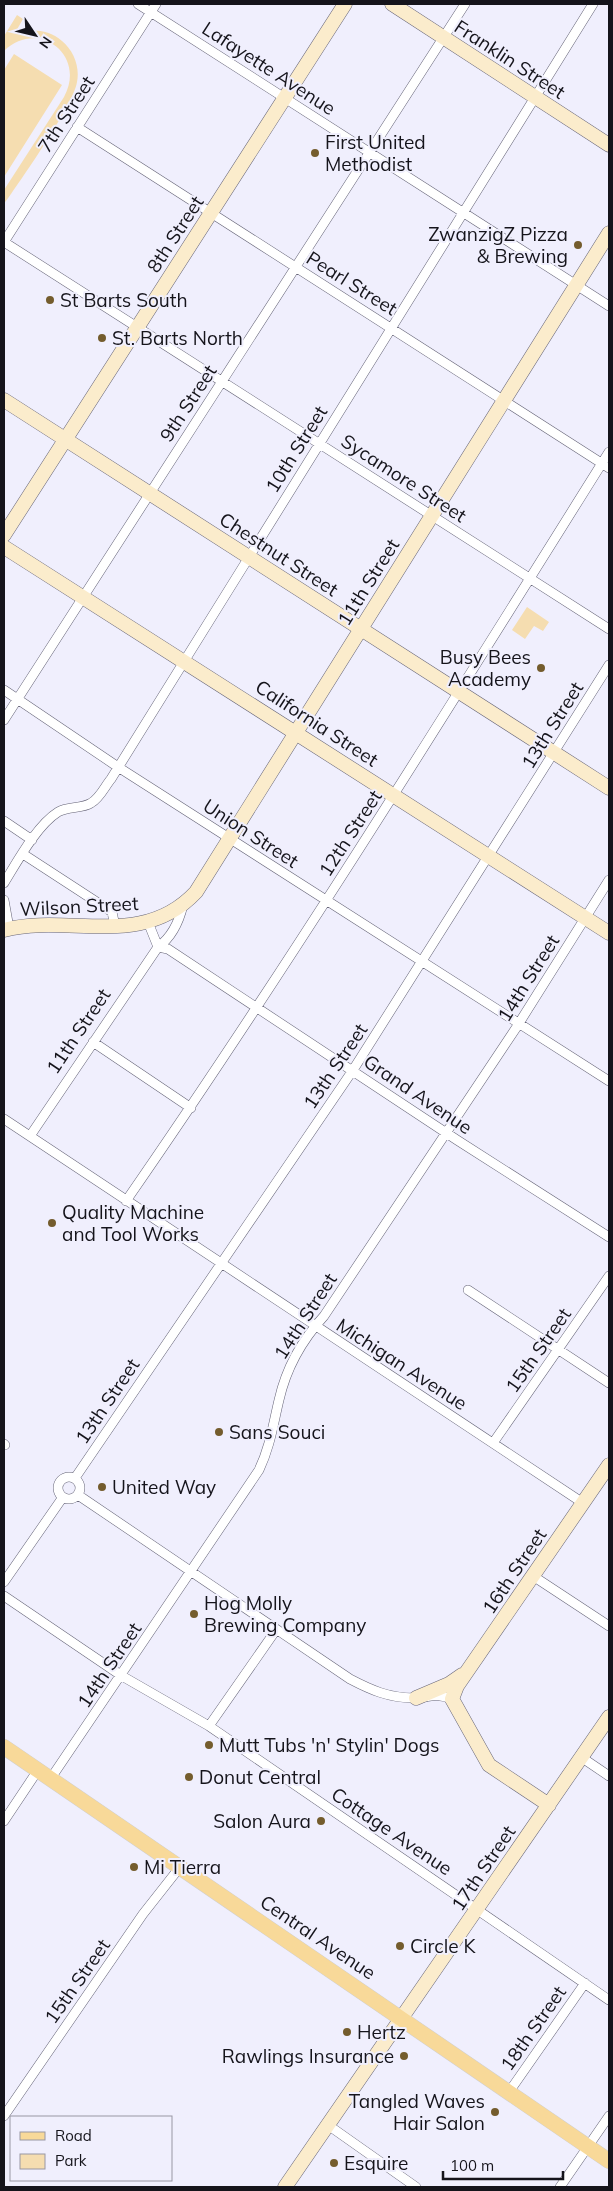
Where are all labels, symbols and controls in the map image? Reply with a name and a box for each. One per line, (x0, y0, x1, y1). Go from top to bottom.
north arrow (10, 10, 60, 60)
street label: Franklin Street (450, 14, 570, 104)
street label: Lafayette Avenue (198, 16, 340, 120)
text: N (35, 33, 56, 52)
street label: 7th Street (32, 71, 100, 157)
place label: First United Methodist (325, 130, 426, 176)
marker: First United Methodist (309, 147, 321, 159)
street label: 8th Street (141, 191, 209, 277)
place label: ZwanzigZ Pizza & Brewing (428, 222, 568, 268)
marker: ZwanzigZ Pizza & Brewing (572, 239, 584, 251)
street label: Pearl Street (302, 246, 402, 321)
place label: St Barts South (60, 288, 188, 312)
marker: St Barts South (44, 294, 56, 306)
place label: St. Barts North (112, 326, 243, 350)
marker: St. Barts North (96, 332, 108, 344)
street label: 9th Street (154, 360, 222, 446)
street label: 10th Street (260, 401, 332, 497)
street label: Sycamore Street (337, 429, 471, 528)
street label: Chestnut Street (215, 507, 343, 601)
street label: 11th Street (332, 534, 404, 630)
place label: Busy Bees Academy (440, 645, 531, 691)
marker: Busy Bees Academy (535, 662, 547, 674)
street label: California Street (251, 674, 383, 772)
street label: 13th Street (516, 677, 588, 773)
street label: 12th Street (313, 785, 387, 881)
street label: Union Street (199, 793, 304, 873)
street label: Wilson Street (19, 891, 139, 921)
street label: 14th Street (492, 930, 564, 1026)
street label: 11th Street (41, 983, 116, 1078)
street label: 13th Street (298, 1018, 373, 1113)
street label: Grand Avenue (359, 1049, 477, 1139)
place label: Quality Machine and Tool Works (62, 1200, 204, 1246)
marker: Quality Machine and Tool Works (46, 1217, 58, 1229)
street label: 14th Street (268, 1268, 342, 1364)
street label: 15th Street (500, 1303, 576, 1397)
street label: Michigan Avenue (332, 1313, 472, 1415)
street label: 13th Street (70, 1353, 145, 1448)
place label: Sans Souci (229, 1420, 325, 1444)
marker: Sans Souci (213, 1426, 225, 1438)
place label: United Way (112, 1475, 216, 1499)
marker: United Way (96, 1481, 108, 1493)
street label: 16th Street (477, 1523, 552, 1618)
place label: Hog Molly Brewing Company (204, 1591, 366, 1637)
marker: Hog Molly Brewing Company (188, 1608, 200, 1620)
street label: 14th Street (72, 1617, 147, 1712)
place label: Mutt Tubs 'n' Stylin' Dogs (219, 1733, 440, 1757)
marker: Mutt Tubs 'n' Stylin' Dogs (203, 1739, 215, 1751)
place label: Donut Central (199, 1765, 321, 1789)
marker: Donut Central (183, 1771, 195, 1783)
street label: Cottage Avenue (327, 1782, 457, 1880)
place label: Salon Aura (213, 1809, 311, 1833)
marker: Salon Aura (315, 1815, 327, 1827)
street label: 17th Street (446, 1820, 521, 1915)
place label: Mi Tierra (144, 1855, 221, 1879)
marker: Mi Tierra (128, 1861, 140, 1873)
street label: Central Avenue (256, 1889, 380, 1985)
street label: 15th Street (39, 1934, 115, 2028)
place label: Circle K (410, 1934, 477, 1958)
marker: Circle K (394, 1940, 406, 1952)
street label: 18th Street (495, 1981, 571, 2075)
place label: Hertz (357, 2020, 406, 2044)
marker: Hertz (341, 2026, 353, 2038)
place label: Rawlings Insurance (222, 2044, 394, 2068)
marker: Rawlings Insurance (398, 2050, 410, 2062)
place label: Tangled Waves Hair Salon (349, 2089, 485, 2135)
marker: Tangled Waves Hair Salon (489, 2106, 501, 2118)
legend (10, 2116, 172, 2181)
text: Road (55, 2126, 92, 2145)
scale bar (443, 2148, 563, 2180)
text: Park (55, 2151, 87, 2170)
place label: Esquire (344, 2151, 408, 2175)
text: 100 m (450, 2156, 494, 2175)
marker: Esquire (328, 2157, 340, 2169)

